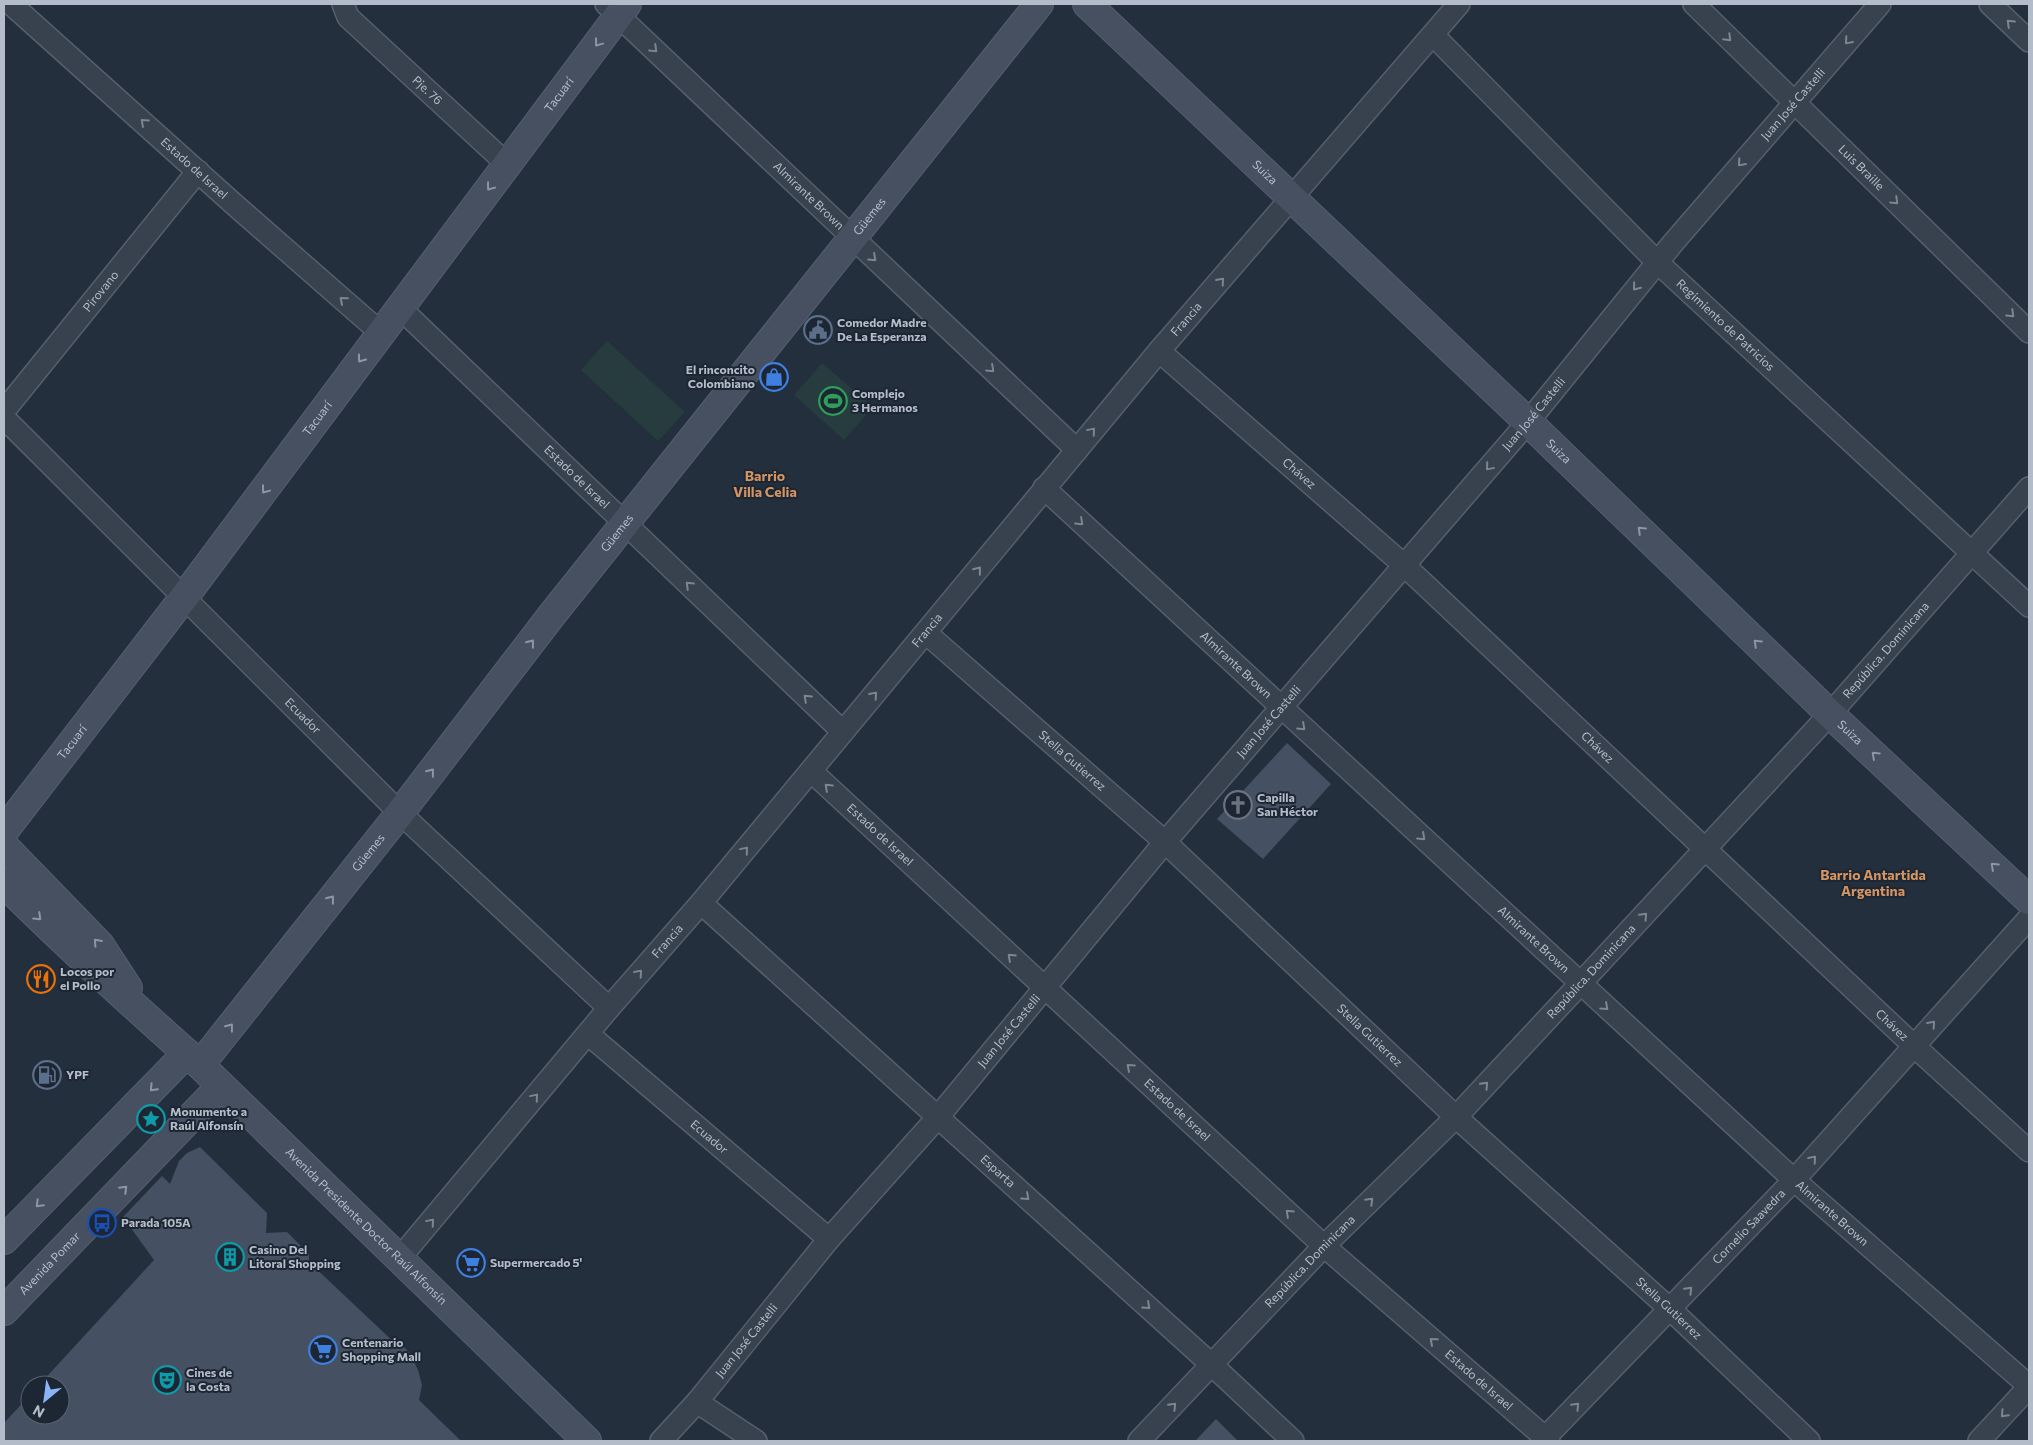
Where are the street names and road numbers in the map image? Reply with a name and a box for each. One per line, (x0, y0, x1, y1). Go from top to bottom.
street label: Juan José Castelli (1757, 65, 1827, 143)
street label: Pje. 76 (410, 72, 446, 107)
street label: Tacuarí (541, 73, 576, 114)
street label: Estado de Israel (158, 134, 231, 201)
street label: Luis Braille (1836, 141, 1888, 193)
street label: Suiza (1250, 157, 1281, 187)
street label: Almirante Brown (771, 158, 848, 232)
street label: Güemes (850, 194, 888, 237)
street label: Pirovano (79, 267, 121, 314)
street label: Regimiento de Patricios (1674, 276, 1778, 373)
street label: Francia (1167, 299, 1204, 338)
street label: Juan José Castelli (1499, 374, 1567, 453)
street label: Tacuarí (299, 397, 335, 438)
street label: Suiza (1544, 436, 1574, 466)
street label: Estado de Israel (542, 442, 613, 511)
street label: Chávez (1280, 454, 1319, 491)
street label: Güemes (597, 511, 636, 554)
street label: República. Dominicana (1839, 599, 1931, 701)
street label: Francia (908, 610, 944, 650)
street label: Almirante Brown (1198, 628, 1275, 701)
street label: Juan José Castelli (1233, 682, 1303, 761)
street label: Ecuador (283, 694, 324, 736)
street label: Suiza (1835, 717, 1866, 747)
street label: Tacuarí (54, 721, 90, 762)
street label: Stella Gutierrez (1036, 727, 1109, 793)
street label: Chávez (1579, 728, 1617, 765)
street label: Estado de Israel (845, 800, 917, 868)
street label: Güemes (348, 830, 387, 874)
street label: Almirante Brown (1496, 903, 1573, 975)
street label: Francia (648, 921, 685, 960)
street label: República. Dominicana (1544, 921, 1638, 1021)
street label: Juan José Castelli (974, 991, 1043, 1070)
street label: Stella Gutierrez (1335, 1001, 1406, 1069)
street label: Chávez (1873, 1006, 1912, 1043)
street label: Estado de Israel (1142, 1075, 1214, 1143)
street label: Ecuador (688, 1116, 732, 1156)
street label: Avenida Presidente Doctor Raúl Alfonsín (283, 1144, 450, 1307)
street label: Esparta (978, 1151, 1019, 1190)
street label: Almirante Brown (1793, 1177, 1872, 1248)
street label: Cornelio Saavedra (1709, 1186, 1788, 1266)
street label: República. Dominicana (1261, 1212, 1357, 1310)
street label: Avenida Pomar (16, 1228, 83, 1297)
street label: Stella Gutierrez (1634, 1274, 1705, 1341)
street label: Juan José Castelli (712, 1300, 780, 1380)
street label: Estado de Israel (1443, 1346, 1516, 1413)

